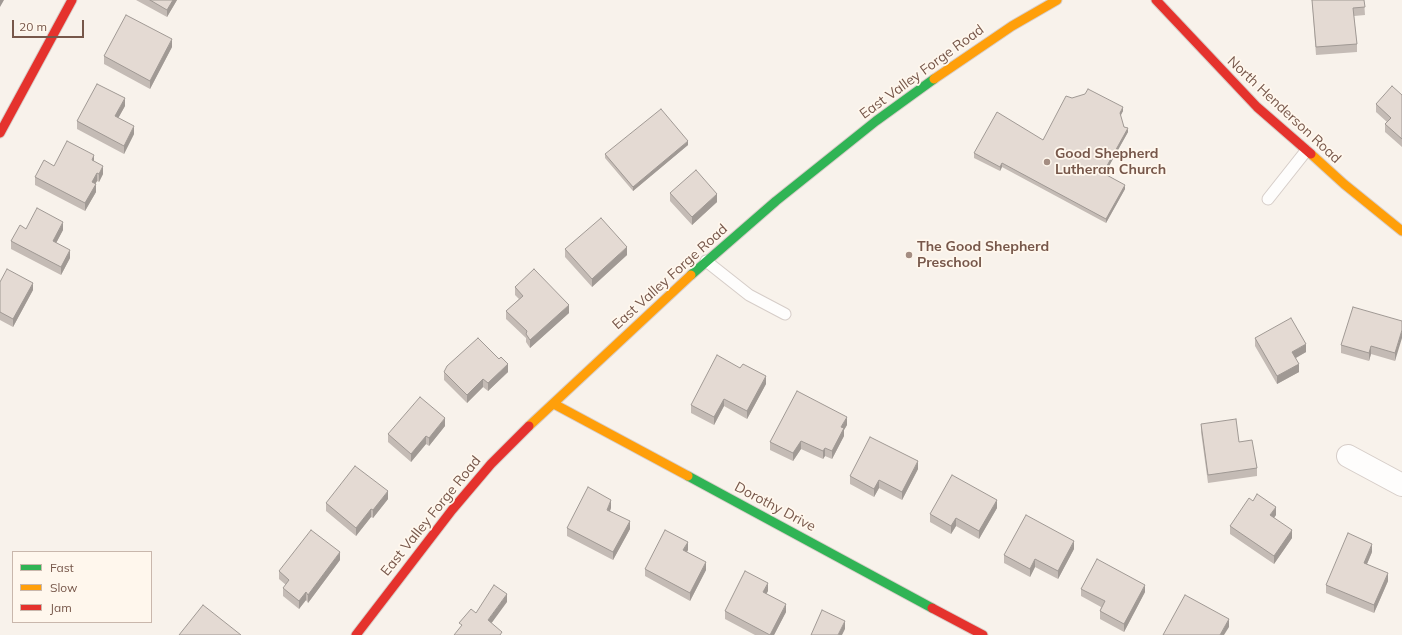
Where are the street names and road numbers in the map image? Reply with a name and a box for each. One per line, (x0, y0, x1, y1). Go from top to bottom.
street label: East Valley Forge Road (857, 21, 987, 123)
street label: North Henderson Road (1224, 53, 1344, 167)
street label: East Valley Forge Road (609, 221, 731, 333)
street label: East Valley Forge Road (378, 453, 484, 579)
street label: Dorothy Drive (732, 479, 818, 535)

